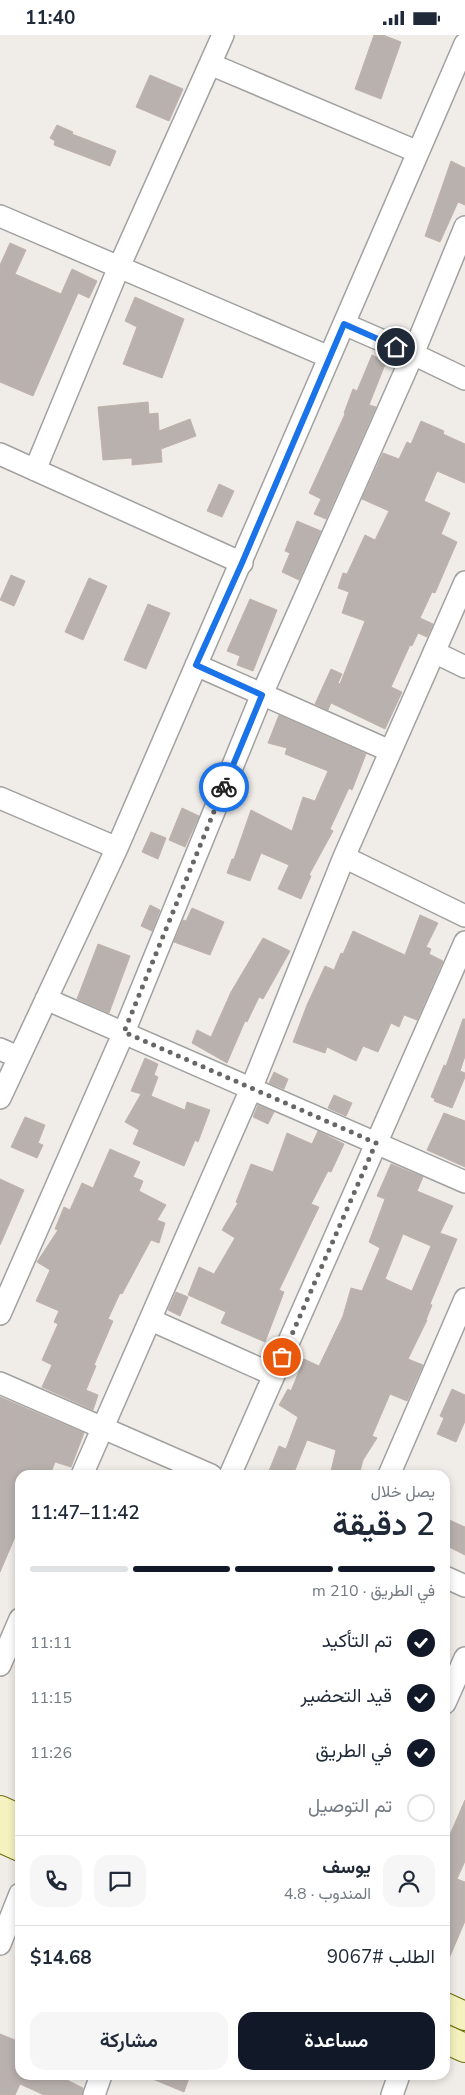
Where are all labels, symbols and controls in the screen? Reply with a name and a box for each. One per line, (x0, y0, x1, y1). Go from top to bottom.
text: 11:40 (25, 5, 75, 31)
pin (375, 326, 417, 368)
icon: home (382, 333, 410, 361)
courier (199, 762, 249, 812)
icon: bike (210, 773, 238, 801)
pin (261, 1336, 303, 1378)
icon: bag (268, 1343, 296, 1371)
text: يصل خلال (371, 1481, 435, 1503)
text: 11:42–11:47 (30, 1500, 140, 1526)
text: 2 دقيقة (332, 1503, 435, 1546)
text: في الطريق · 210 m (312, 1580, 435, 1602)
text: تم التأكيد (322, 1628, 392, 1654)
icon: check (407, 1629, 435, 1657)
text: 11:11 (30, 1632, 72, 1654)
text: قيد التحضير (301, 1683, 392, 1709)
icon: check (407, 1684, 435, 1712)
text: 11:15 (30, 1687, 72, 1709)
text: في الطريق (315, 1738, 392, 1764)
icon: check (407, 1739, 435, 1767)
text: 11:26 (30, 1742, 72, 1764)
text: تم التوصيل (308, 1793, 392, 1819)
text: يوسف (322, 1854, 371, 1880)
button: phone (30, 1855, 82, 1907)
button: chat (94, 1855, 146, 1907)
button: person (383, 1855, 435, 1907)
text: المندوب · 4.8 (284, 1883, 371, 1905)
text: الطلب #9067 (327, 1944, 435, 1970)
text: $14.68 (30, 1945, 92, 1971)
button: مشاركة (30, 2012, 228, 2070)
button: مساعدة (238, 2012, 435, 2070)

